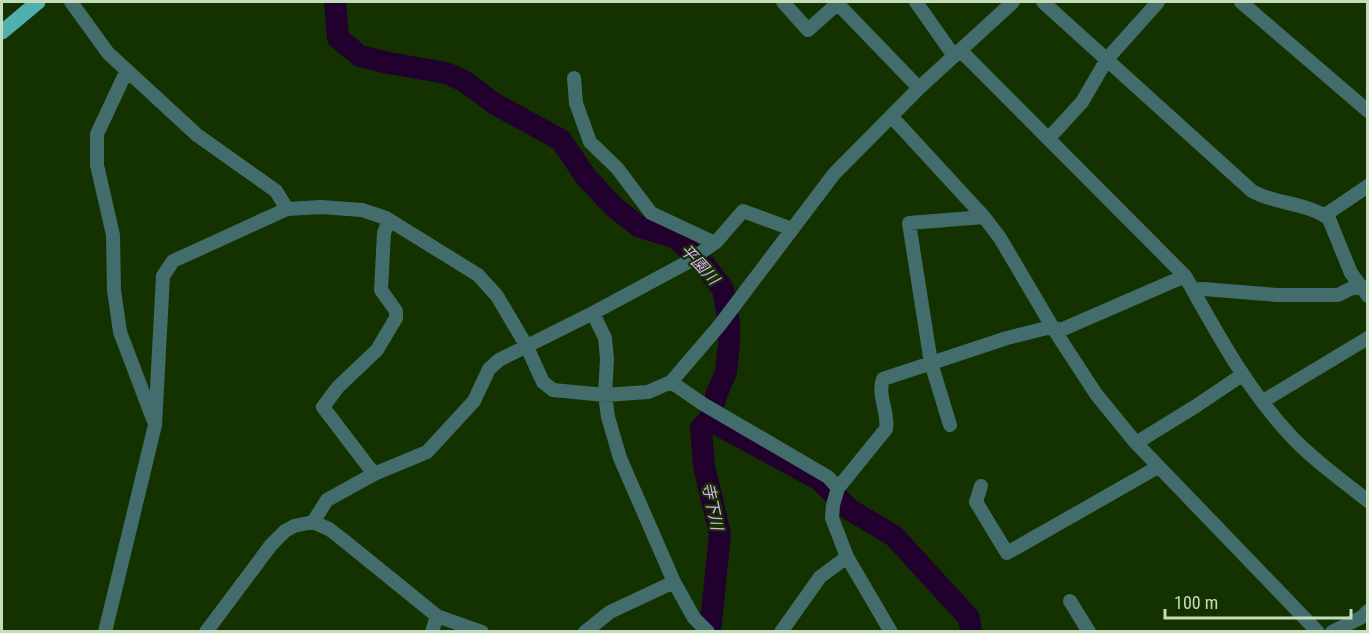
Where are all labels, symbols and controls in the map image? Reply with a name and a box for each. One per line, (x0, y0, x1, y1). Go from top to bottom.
water label: 平園川 (676, 240, 724, 290)
water label: 寺下川 (698, 481, 727, 534)
scale bar (1165, 582, 1351, 620)
text: 100 m (1174, 592, 1218, 613)

